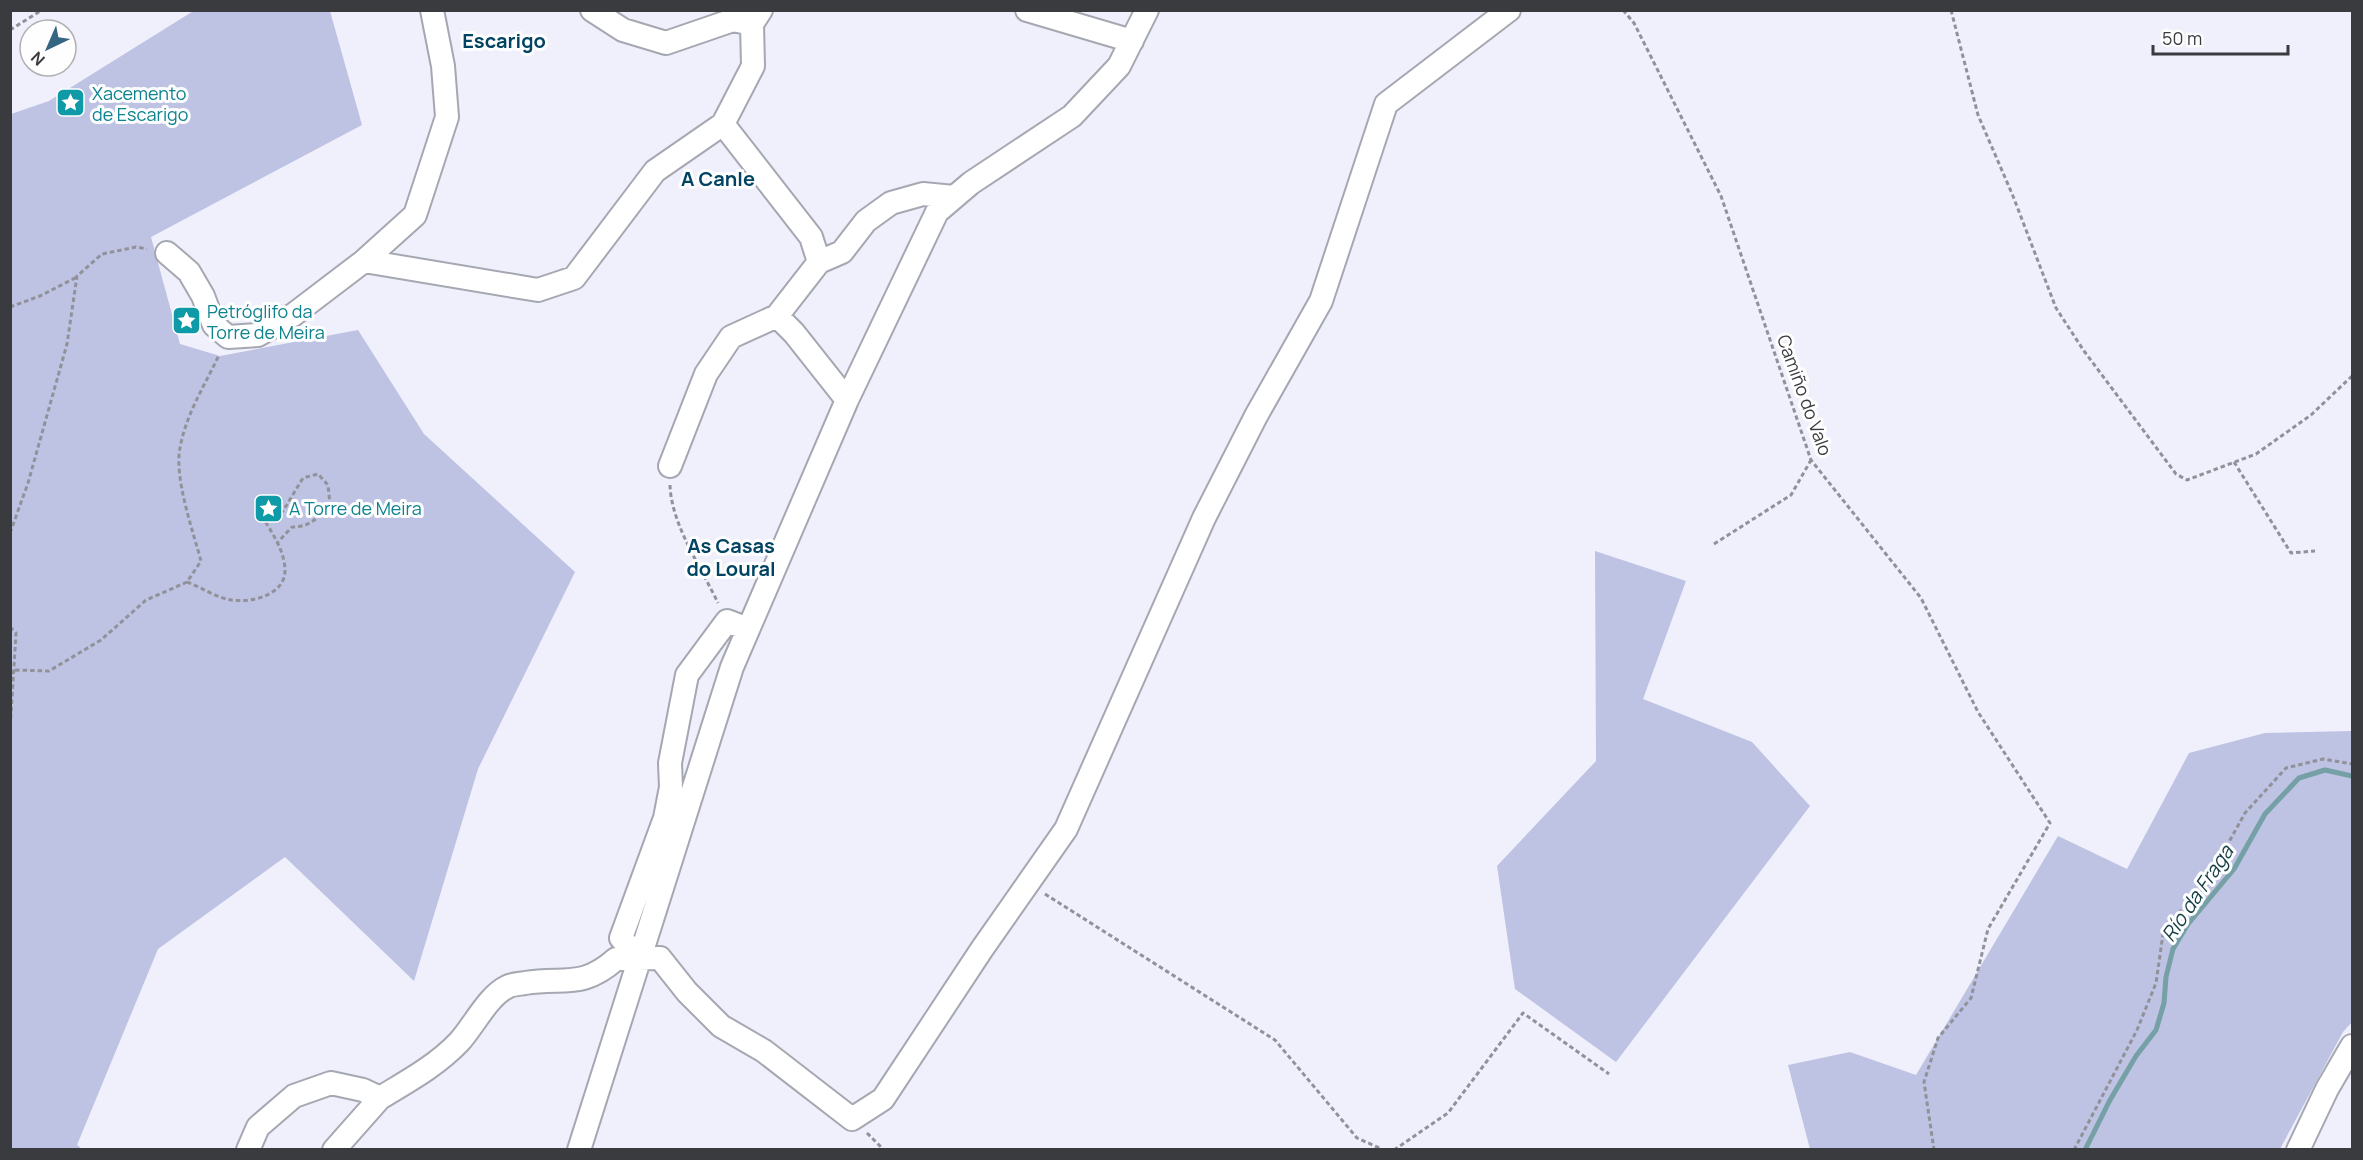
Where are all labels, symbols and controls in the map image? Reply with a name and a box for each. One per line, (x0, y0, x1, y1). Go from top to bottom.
north arrow (18, 18, 78, 78)
scale bar (2153, 18, 2288, 56)
text: 50 m (2162, 26, 2202, 50)
district label: Escarigo (462, 27, 546, 54)
text: N (26, 47, 49, 71)
place label: Xacemento de Escarigo (92, 81, 188, 126)
place icon: Xacemento de Escarigo (55, 87, 87, 119)
district label: A Canle (681, 165, 755, 192)
place label: Petróglifo da Torre de Meira (207, 299, 325, 344)
place icon: Petróglifo da Torre de Meira (170, 305, 202, 337)
street label: Camiño do Valo (1772, 331, 1838, 459)
place icon: A Torre de Meira (252, 492, 284, 524)
place label: A Torre de Meira (289, 496, 422, 520)
district label: As Casas do Loural (686, 532, 776, 582)
water label: Río da Fraga (2155, 839, 2240, 947)

